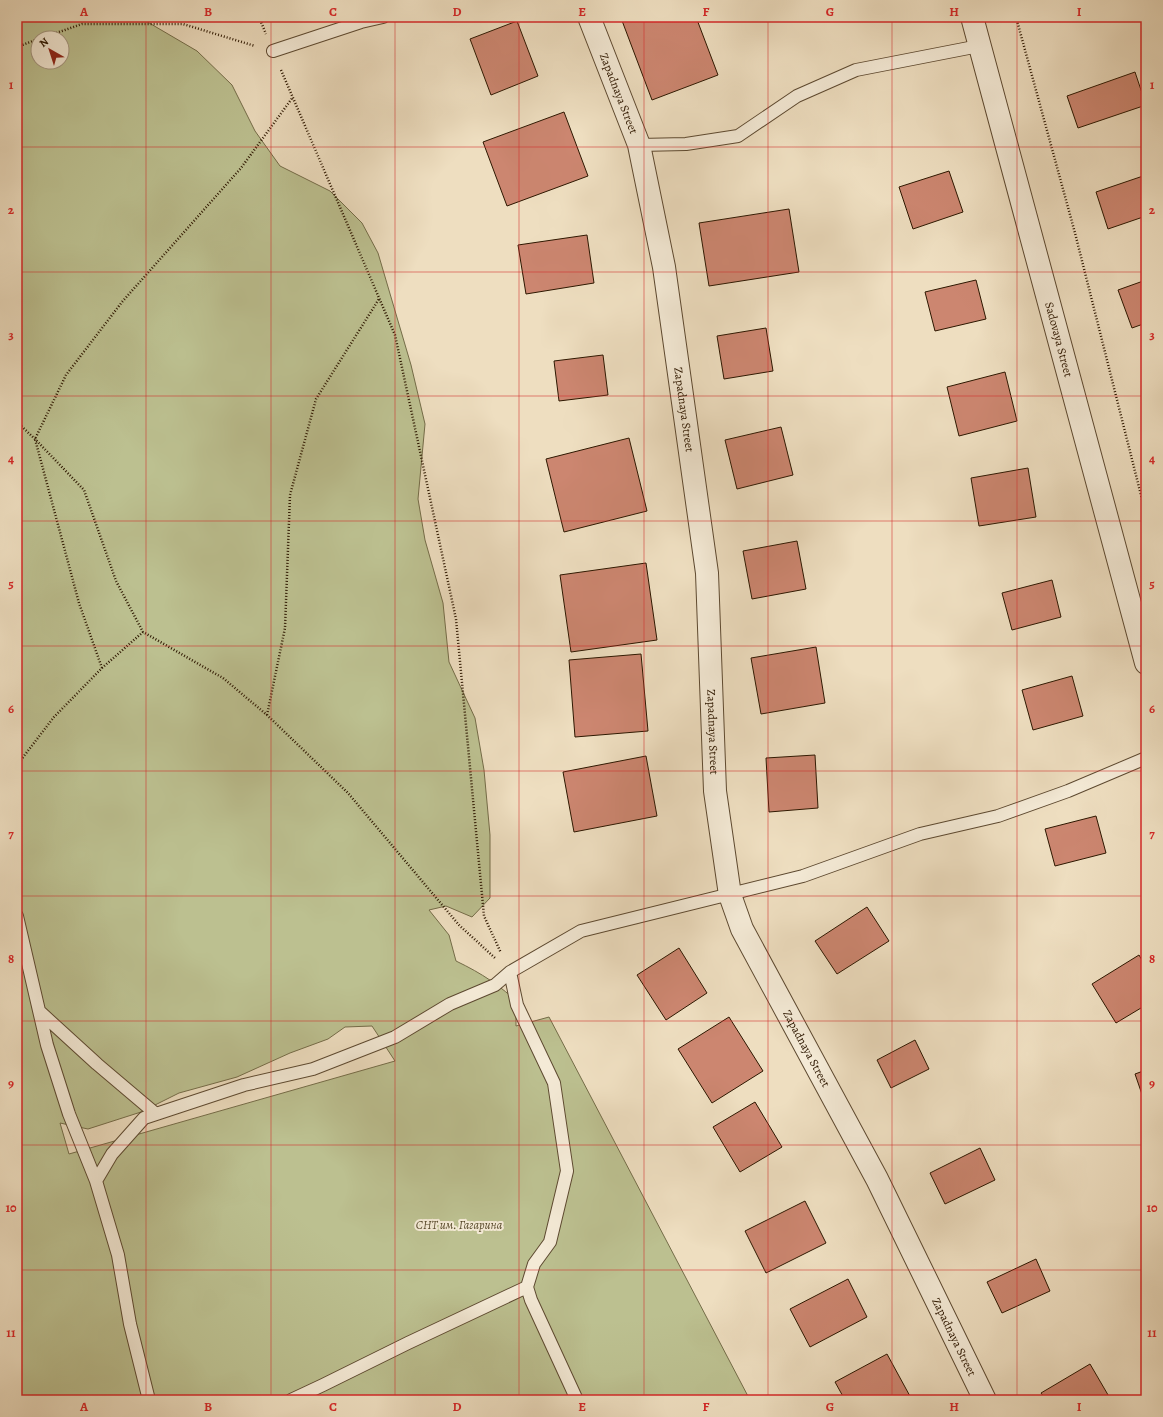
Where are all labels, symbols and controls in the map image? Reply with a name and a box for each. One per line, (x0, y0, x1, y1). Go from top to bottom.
text: A (79, 3, 89, 20)
text: B (204, 3, 212, 20)
text: C (329, 3, 337, 20)
text: D (452, 3, 462, 20)
text: E (578, 3, 586, 20)
text: F (703, 3, 710, 20)
text: G (826, 3, 834, 20)
text: H (949, 3, 959, 20)
text: I (1077, 3, 1082, 20)
north arrow (30, 30, 70, 70)
text: N (36, 34, 52, 51)
street label: Zapadnaya Street (596, 51, 642, 136)
text: 1 (9, 76, 14, 93)
text: 1 (1150, 76, 1155, 93)
text: 2 (8, 201, 15, 218)
text: 2 (1149, 201, 1156, 218)
street label: Sadovaya Street (1041, 300, 1077, 379)
text: 3 (8, 326, 14, 343)
text: 3 (1149, 326, 1155, 343)
street label: Zapadnaya Street (670, 366, 698, 453)
text: 4 (8, 450, 14, 467)
text: 4 (1149, 450, 1155, 467)
text: 5 (8, 575, 14, 592)
text: 5 (1149, 575, 1155, 592)
street label: Zapadnaya Street (703, 689, 722, 775)
text: 6 (8, 700, 14, 717)
text: 6 (1149, 700, 1155, 717)
text: 7 (8, 825, 14, 842)
text: 7 (1149, 825, 1155, 842)
text: 8 (8, 950, 14, 967)
text: 8 (1149, 950, 1155, 967)
street label: Zapadnaya Street (779, 1007, 834, 1090)
text: 9 (8, 1075, 14, 1092)
text: 9 (1149, 1075, 1155, 1092)
text: 10 (5, 1199, 17, 1216)
text: 10 (1146, 1199, 1158, 1216)
park label: СНТ им. Гагарина (416, 1217, 503, 1233)
street label: Zapadnaya Street (928, 1295, 980, 1379)
text: 11 (6, 1324, 16, 1341)
text: 11 (1147, 1324, 1157, 1341)
text: A (79, 1398, 89, 1415)
text: B (204, 1398, 212, 1415)
text: C (329, 1398, 337, 1415)
text: D (452, 1398, 462, 1415)
text: E (578, 1398, 586, 1415)
text: F (703, 1398, 710, 1415)
text: G (826, 1398, 834, 1415)
text: H (949, 1398, 959, 1415)
text: I (1077, 1398, 1082, 1415)

